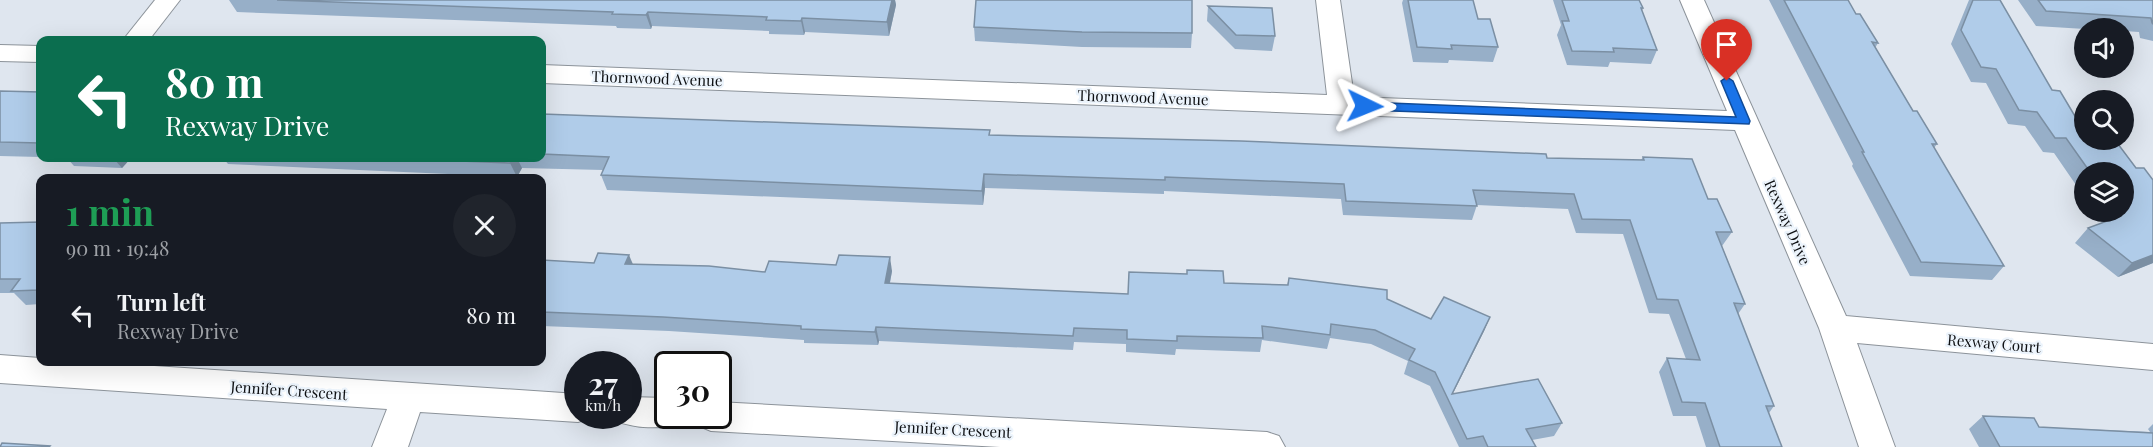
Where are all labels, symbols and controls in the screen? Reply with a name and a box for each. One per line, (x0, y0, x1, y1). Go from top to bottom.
map controls (2074, 18, 2134, 222)
button: sound (2074, 18, 2134, 78)
pin (1701, 19, 1752, 81)
icon: arrive (1710, 28, 1743, 61)
text: 80 m (165, 53, 263, 109)
icon: left (66, 60, 144, 138)
street label: Thornwood Avenue (591, 66, 723, 90)
position arrow (1333, 74, 1397, 138)
street label: Thornwood Avenue (1077, 85, 1209, 109)
button: search (2074, 90, 2134, 150)
text: Rexway Drive (165, 107, 329, 143)
button: layers (2074, 162, 2134, 222)
street label: Rexway Drive (1760, 176, 1816, 268)
text: 1 min (66, 187, 154, 235)
button: close (453, 194, 516, 257)
text: 90 m · 19:48 (66, 234, 169, 261)
text: Turn left (117, 287, 206, 317)
icon: left (66, 299, 99, 332)
text: 80 m (466, 300, 516, 330)
text: Rexway Drive (117, 317, 239, 344)
street label: Rexway Court (1946, 329, 2042, 357)
speed limit sign: 30 (654, 351, 732, 429)
text: 27 (588, 363, 618, 403)
street label: Jennifer Crescent (229, 376, 349, 404)
text: km/h (585, 395, 621, 415)
street label: Jennifer Crescent (893, 416, 1013, 442)

